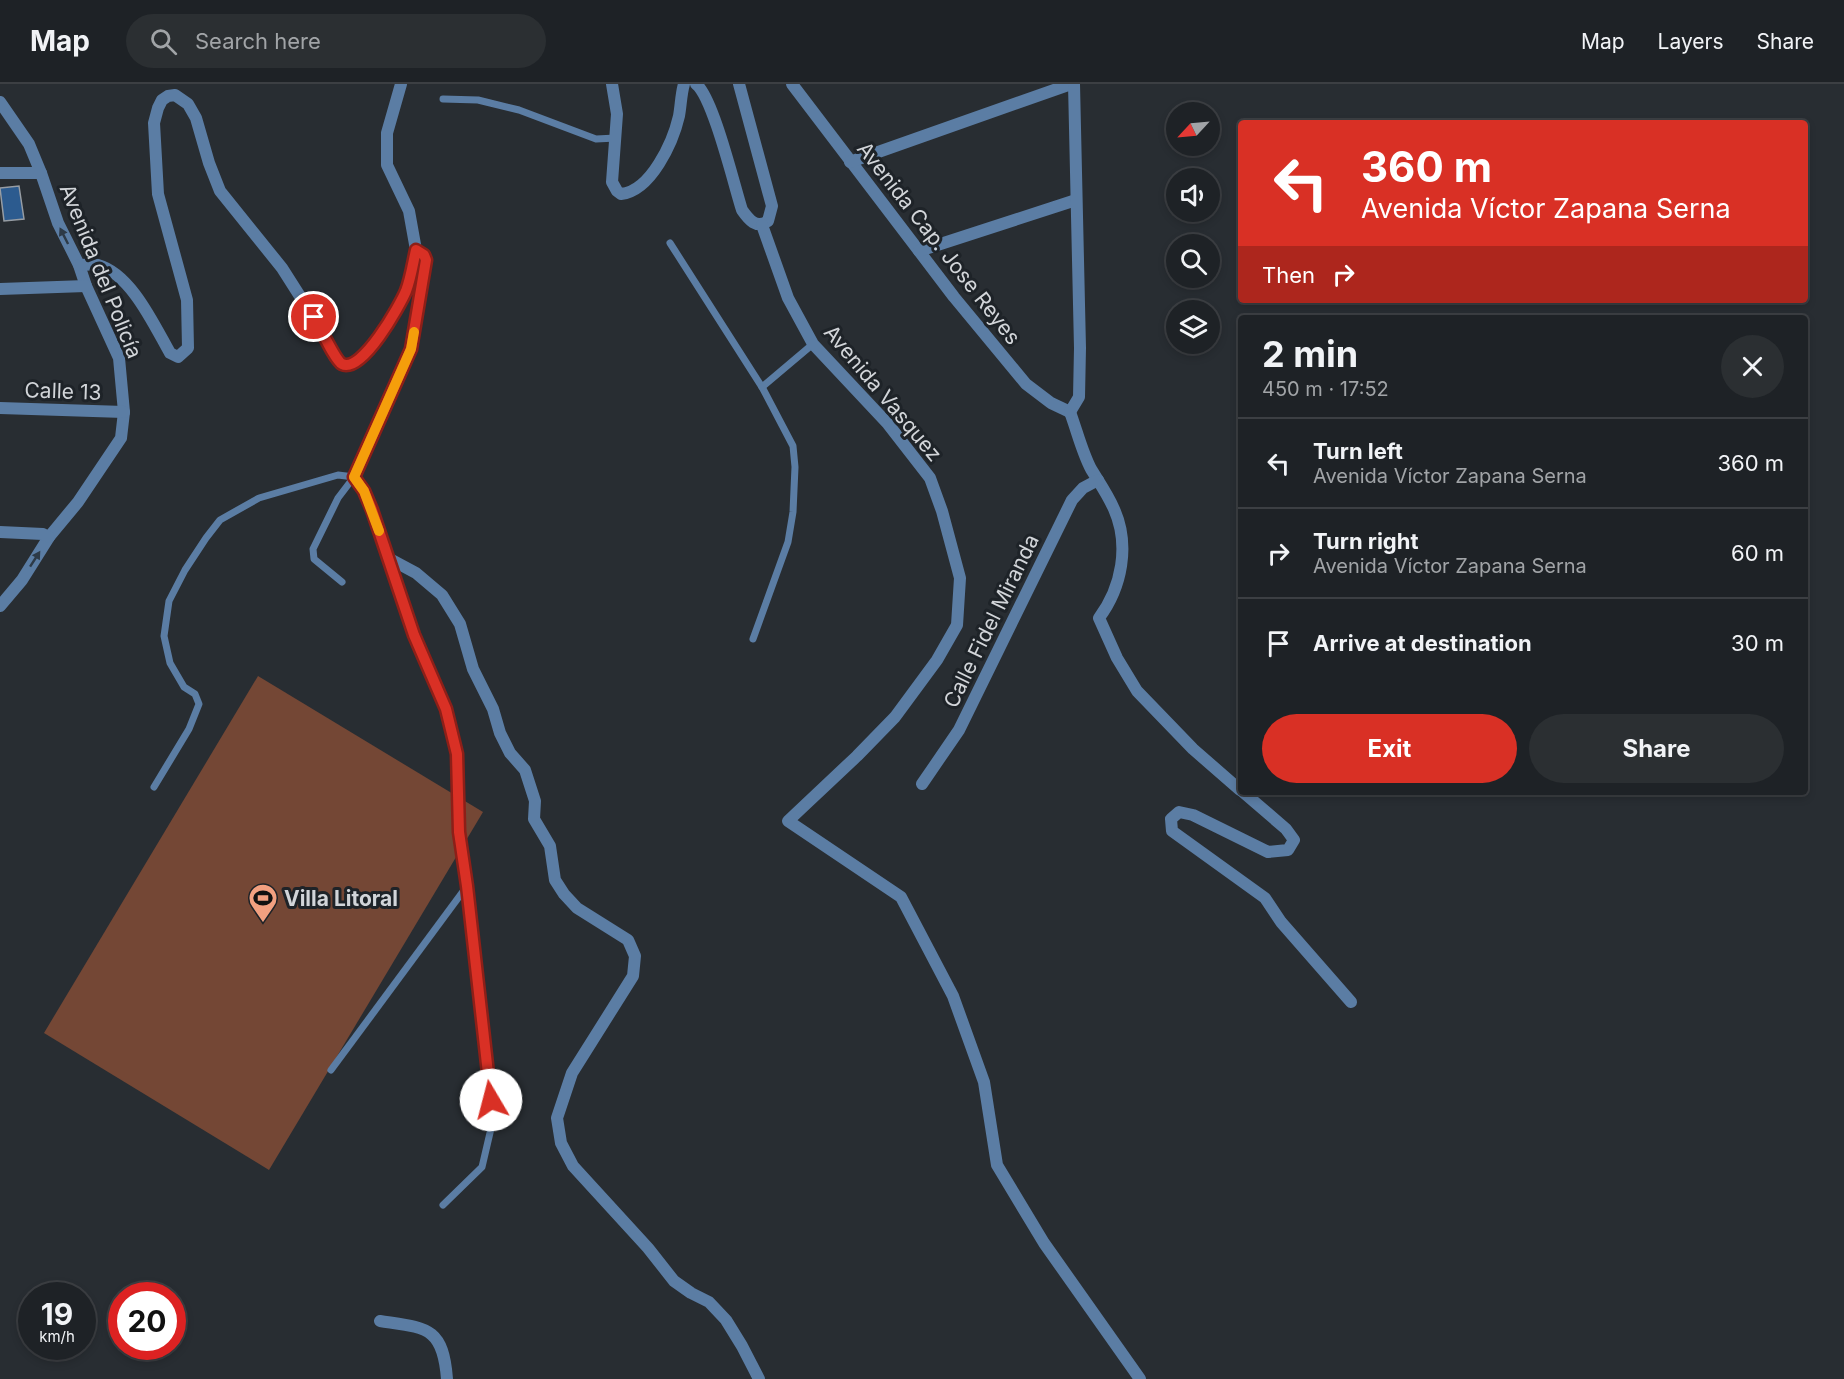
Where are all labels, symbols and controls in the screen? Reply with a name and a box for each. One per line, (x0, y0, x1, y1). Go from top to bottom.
search box (126, 14, 546, 68)
text: Map (30, 24, 90, 58)
icon: search (147, 25, 180, 58)
text: Search here (195, 28, 321, 54)
text: Map (1581, 29, 1625, 54)
text: Layers (1658, 29, 1724, 54)
text: Share (1757, 29, 1814, 54)
north arrow (1166, 102, 1220, 156)
map controls (1166, 102, 1220, 354)
street label: Avenida Cap. Jose Reyes (852, 137, 1026, 349)
text: 360 m (1361, 141, 1492, 192)
icon: left (1262, 144, 1340, 222)
button: sound (1166, 168, 1220, 222)
street label: Avenida del Policía (55, 180, 147, 362)
text: Avenida Víctor Zapana Serna (1361, 192, 1731, 225)
one-way arrow (60, 227, 70, 245)
button: search (1166, 234, 1220, 288)
icon: right (1327, 258, 1360, 291)
text: Then (1262, 262, 1315, 288)
pin (288, 291, 339, 342)
icon: arrive (297, 300, 330, 333)
button: layers (1166, 300, 1220, 354)
street label: Avenida Vasquez (819, 320, 947, 466)
text: 2 min (1262, 332, 1358, 376)
button: close (1721, 335, 1784, 398)
street label: Calle 13 (24, 377, 102, 405)
text: 450 m · 17:52 (1262, 377, 1389, 401)
text: Turn left (1313, 438, 1403, 464)
icon: left (1262, 447, 1295, 480)
text: 360 m (1717, 450, 1784, 476)
text: Avenida Víctor Zapana Serna (1313, 464, 1587, 488)
text: Turn right (1313, 528, 1419, 554)
street label: Calle Fidel Miranda (938, 530, 1044, 712)
icon: right (1262, 537, 1295, 570)
text: 60 m (1731, 540, 1784, 566)
one-way arrow (29, 551, 40, 567)
text: Avenida Víctor Zapana Serna (1313, 554, 1587, 578)
icon: arrive (1262, 627, 1295, 660)
text: Arrive at destination (1313, 630, 1532, 656)
text: 30 m (1731, 630, 1784, 656)
button: Exit (1262, 714, 1517, 783)
button: Share (1529, 714, 1784, 783)
sports icon: Villa Litoral (247, 882, 279, 924)
place label: Villa Litoral (284, 886, 398, 911)
position arrow (459, 1068, 523, 1132)
speed limit sign: 20 (108, 1282, 186, 1360)
text: 19 (41, 1296, 73, 1332)
text: km/h (39, 1327, 75, 1346)

